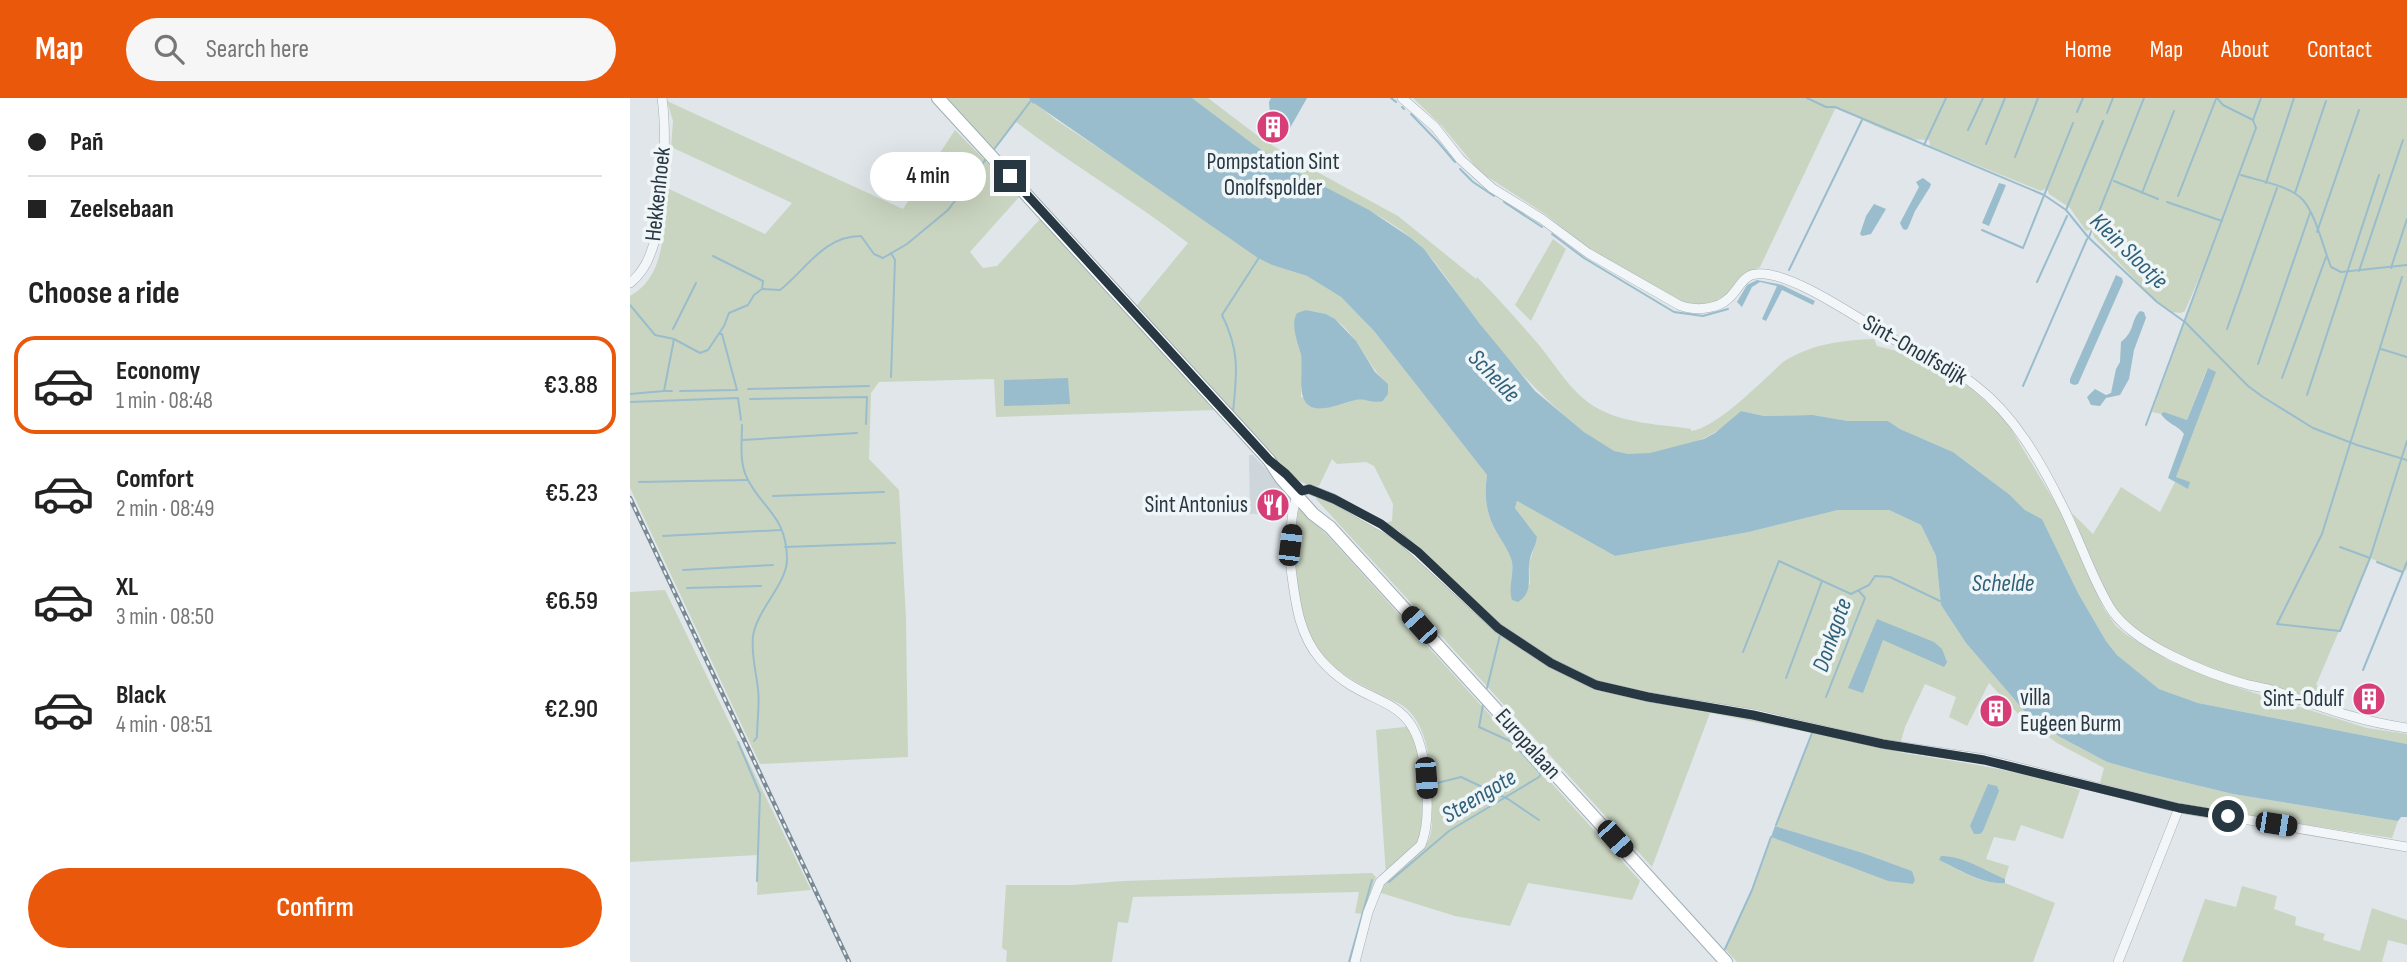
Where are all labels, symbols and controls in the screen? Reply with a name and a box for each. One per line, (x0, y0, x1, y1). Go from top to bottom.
search box (126, 18, 616, 81)
text: Map (35, 29, 84, 69)
icon: search (150, 30, 188, 68)
text: Search here (206, 34, 309, 65)
text: Home (2064, 35, 2112, 64)
text: Map (2150, 35, 2183, 64)
text: About (2221, 35, 2269, 64)
text: Contact (2307, 35, 2372, 64)
building icon: Pompstation Sint Onolfspolder (1254, 108, 1292, 146)
text: Pañ (70, 127, 104, 158)
street label: Hekkenhoek (639, 145, 677, 243)
place label: Pompstation Sint Onolfspolder (1206, 148, 1340, 202)
callout: 4 min (870, 152, 986, 200)
route end (994, 160, 1026, 192)
text: 4 min (906, 162, 950, 190)
text: Zeelsebaan (70, 194, 174, 225)
water label: Klein Slootje (2084, 207, 2174, 295)
text: Choose a ride (28, 274, 180, 313)
street label: Sint-Onolfsdijk (1858, 309, 1973, 391)
water label: Schelde (1462, 343, 1526, 409)
icon: car (32, 354, 95, 417)
text: Economy (116, 356, 200, 387)
text: €3.88 (544, 370, 598, 401)
text: 1 min · 08:48 (116, 387, 213, 415)
icon: car (32, 462, 95, 525)
text: Comfort (116, 464, 194, 495)
text: €5.23 (545, 478, 598, 509)
restaurant icon: Sint Antonius (1254, 486, 1292, 524)
place label: Sint Antonius (1145, 491, 1248, 519)
text: 2 min · 08:49 (116, 495, 214, 523)
car (1278, 523, 1303, 567)
water label: Schelde (1972, 569, 2034, 598)
icon: car (32, 570, 95, 633)
text: XL (116, 572, 138, 603)
text: €6.59 (545, 586, 598, 617)
water label: Donkgote (1806, 594, 1858, 676)
car (1398, 602, 1441, 648)
text: 3 min · 08:50 (116, 603, 214, 631)
icon: car (32, 678, 95, 741)
text: Black (116, 680, 166, 711)
building icon: Sint-Odulf (2350, 680, 2388, 718)
place label: villa Eugeen Burm (2020, 684, 2121, 738)
place label: Sint-Odulf (2263, 685, 2344, 713)
building icon: villa Eugeen Burm (1977, 692, 2015, 730)
text: €2.90 (544, 694, 598, 725)
street label: Europalaan (1489, 703, 1567, 785)
text: 4 min · 08:51 (116, 711, 212, 739)
car (1415, 756, 1438, 800)
water label: Steengote (1437, 763, 1521, 829)
route start (2212, 800, 2244, 832)
car (2254, 810, 2299, 838)
car (1594, 816, 1637, 862)
button: Confirm (28, 868, 602, 948)

